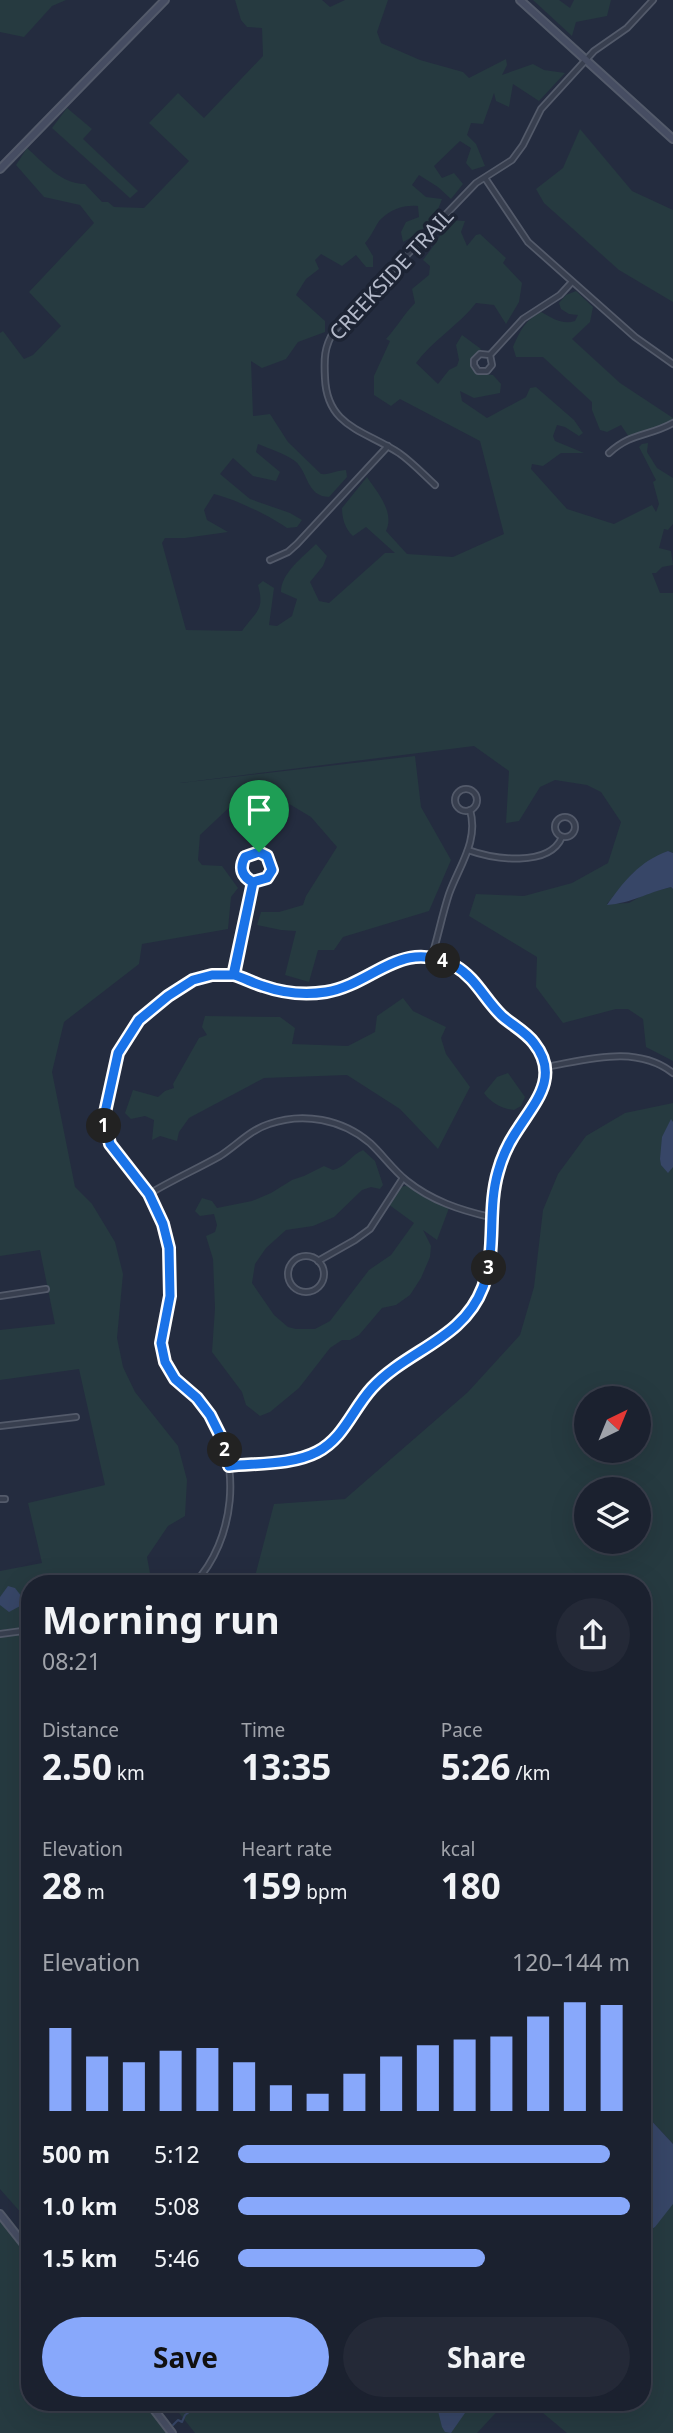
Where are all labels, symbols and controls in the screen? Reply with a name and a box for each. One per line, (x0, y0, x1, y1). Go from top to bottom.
street label: CREEKSIDE TRAIL (323, 202, 459, 346)
pin (229, 780, 289, 852)
icon: arrive (240, 791, 278, 829)
pin: 4 (426, 944, 460, 978)
text: 4 (437, 947, 448, 973)
pin: 1 (86, 1108, 122, 1144)
text: 1 (98, 1112, 109, 1138)
pin: 3 (472, 1250, 506, 1286)
text: 3 (483, 1254, 494, 1280)
north arrow (574, 1386, 651, 1463)
map controls (574, 1386, 651, 1554)
pin: 2 (208, 1432, 243, 1468)
text: 2 (219, 1436, 230, 1462)
button: layers (574, 1477, 651, 1554)
text: Morning run (42, 1593, 280, 1645)
button: share (556, 1598, 630, 1672)
text: 08:21 (42, 1645, 101, 1677)
text: Distance (42, 1717, 119, 1743)
text: Time (241, 1717, 285, 1743)
text: Pace (441, 1717, 483, 1743)
text: 2.50 (42, 1743, 112, 1790)
text: 13:35 (241, 1743, 331, 1790)
text: 5:26 (441, 1743, 511, 1790)
text: km (112, 1760, 145, 1786)
text: /km (511, 1760, 550, 1786)
text: Elevation (42, 1836, 123, 1862)
text: Heart rate (241, 1836, 332, 1862)
text: kcal (441, 1836, 475, 1862)
text: 28 (42, 1862, 82, 1909)
text: 159 (241, 1862, 301, 1909)
text: 180 (441, 1862, 501, 1909)
text: m (82, 1879, 105, 1905)
text: bpm (301, 1879, 347, 1905)
text: Elevation (42, 1946, 140, 1978)
text: 120–144 m (512, 1946, 630, 1978)
text: 500 m (42, 2138, 110, 2170)
text: 5:12 (154, 2138, 200, 2170)
text: 1.0 km (42, 2190, 117, 2222)
text: 5:08 (154, 2190, 200, 2222)
text: 1.5 km (42, 2242, 117, 2274)
text: 5:46 (154, 2242, 200, 2274)
button: Save (42, 2317, 329, 2397)
button: Share (343, 2317, 630, 2397)

